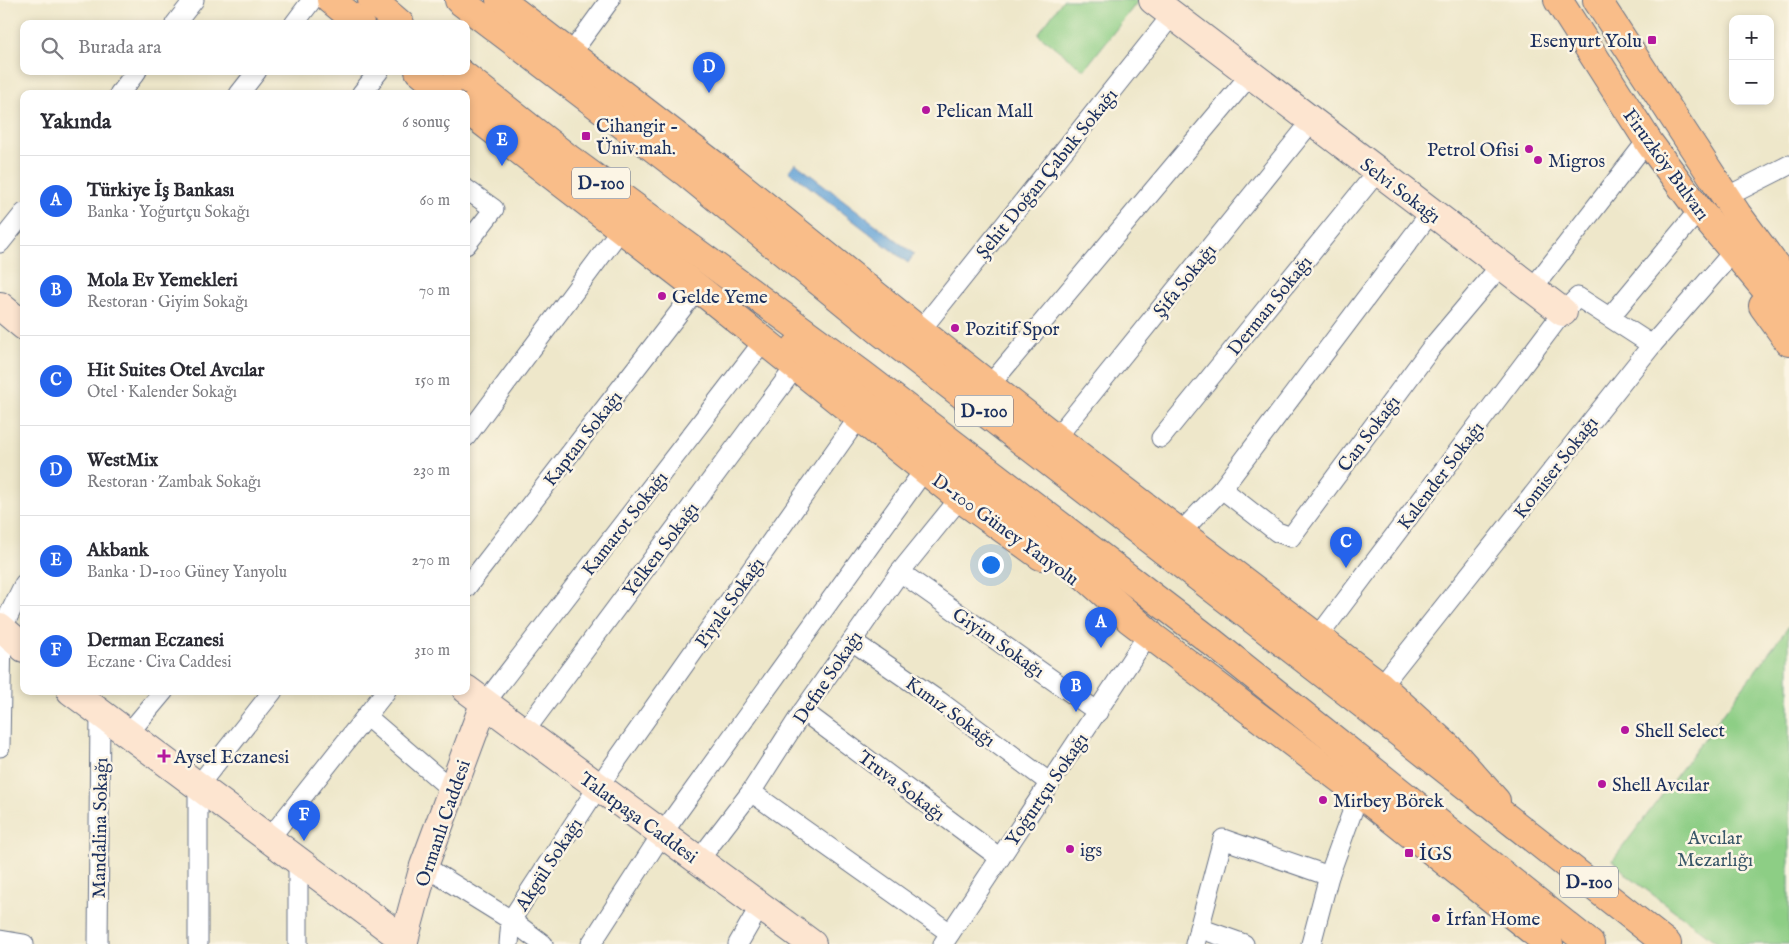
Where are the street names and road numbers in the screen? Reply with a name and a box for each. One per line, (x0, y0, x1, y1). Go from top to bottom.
street label: Şehit Doğan Çabuk Sokağı (971, 84, 1124, 264)
street label: Firuzköy Bulvarı (1617, 105, 1714, 226)
street label: Selvi Sokağı (1355, 153, 1445, 230)
road number: D-100 (572, 168, 630, 198)
street label: Şifa Sokağı (1149, 240, 1222, 323)
street label: Derman Sokağı (1223, 251, 1318, 361)
street label: Kaptan Sokağı (539, 387, 628, 492)
street label: Can Sokağı (1333, 391, 1406, 477)
road number: D-100 (955, 396, 1013, 426)
street label: Komiser Sokağı (1509, 412, 1604, 524)
street label: Kalender Sokağı (1393, 417, 1490, 535)
street label: Kamarot Sokağı (577, 467, 674, 581)
street label: D-100 Güney Yanyolu (927, 469, 1083, 592)
street label: Yelken Sokağı (618, 498, 705, 602)
street label: Piyale Sokağı (691, 553, 771, 653)
street label: Giyim Sokağı (947, 603, 1049, 684)
street label: Defne Sokağı (789, 627, 869, 729)
street label: Kımız Sokağı (900, 672, 999, 753)
street label: Yoğurtçu Sokağı (1001, 729, 1094, 851)
street label: Truva Sokağı (852, 746, 949, 827)
street label: Mandalina Sokağı (88, 757, 114, 899)
street label: Ormanlı Caddesi (411, 757, 477, 890)
street label: Talatpaşa Caddesi (574, 768, 702, 870)
street label: Akgül Sokağı (510, 814, 589, 917)
road number: D-100 (1560, 866, 1618, 898)

